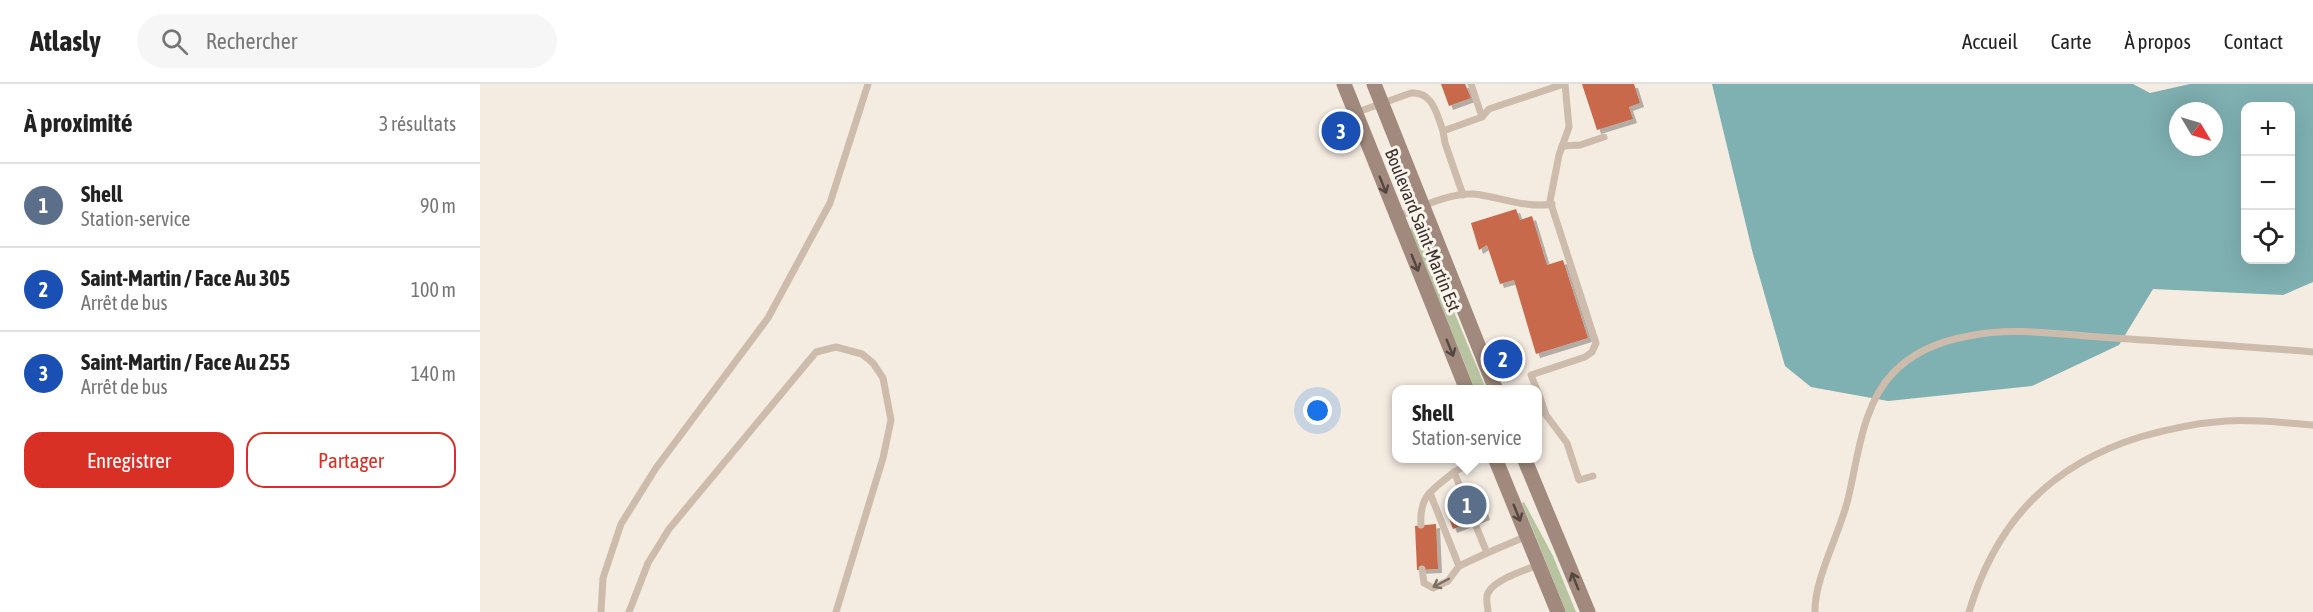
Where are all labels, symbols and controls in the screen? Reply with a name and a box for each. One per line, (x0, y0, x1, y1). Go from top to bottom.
search box (137, 14, 557, 68)
text: Atlasly (30, 25, 101, 57)
icon: search (158, 25, 191, 58)
text: Rechercher (206, 28, 297, 54)
text: Accueil (1962, 29, 2018, 53)
text: Carte (2051, 29, 2091, 53)
text: À propos (2124, 29, 2191, 53)
text: Contact (2224, 29, 2283, 53)
north arrow (2169, 102, 2223, 156)
map controls (2241, 102, 2295, 264)
button: + (2241, 102, 2295, 156)
text: À proximité (24, 108, 132, 138)
pin: 3 (1322, 108, 1360, 154)
text: 3 résultats (379, 112, 456, 135)
street label: Boulevard Saint-Martin Est (1381, 145, 1465, 315)
button: − (2241, 156, 2295, 210)
one-way arrow (1378, 175, 1389, 193)
text: Shell (81, 181, 123, 207)
text: 1 (39, 194, 48, 217)
text: 90 m (420, 194, 456, 217)
text: Station-service (81, 207, 190, 230)
button: locate (2241, 210, 2295, 264)
one-way arrow (1410, 253, 1421, 272)
text: Saint-Martin / Face Au 305 (81, 265, 290, 291)
text: 2 (39, 278, 48, 301)
text: 100 m (411, 278, 456, 301)
text: Arrêt de bus (81, 291, 168, 314)
pin: 2 (1484, 336, 1522, 382)
one-way arrow (1445, 339, 1456, 357)
text: Saint-Martin / Face Au 255 (81, 349, 290, 375)
text: 3 (39, 362, 48, 385)
text: 140 m (411, 362, 456, 385)
text: Arrêt de bus (81, 375, 168, 398)
popup (1392, 385, 1542, 463)
your location (1303, 396, 1332, 425)
text: Shell (1412, 400, 1454, 426)
text: Station-service (1412, 426, 1522, 449)
button: Enregistrer (24, 432, 234, 488)
button: Partager (246, 432, 456, 488)
pin: 1 (1448, 482, 1486, 528)
one-way arrow (1512, 503, 1523, 521)
one-way arrow (1569, 572, 1580, 591)
one-way arrow (1432, 578, 1450, 590)

